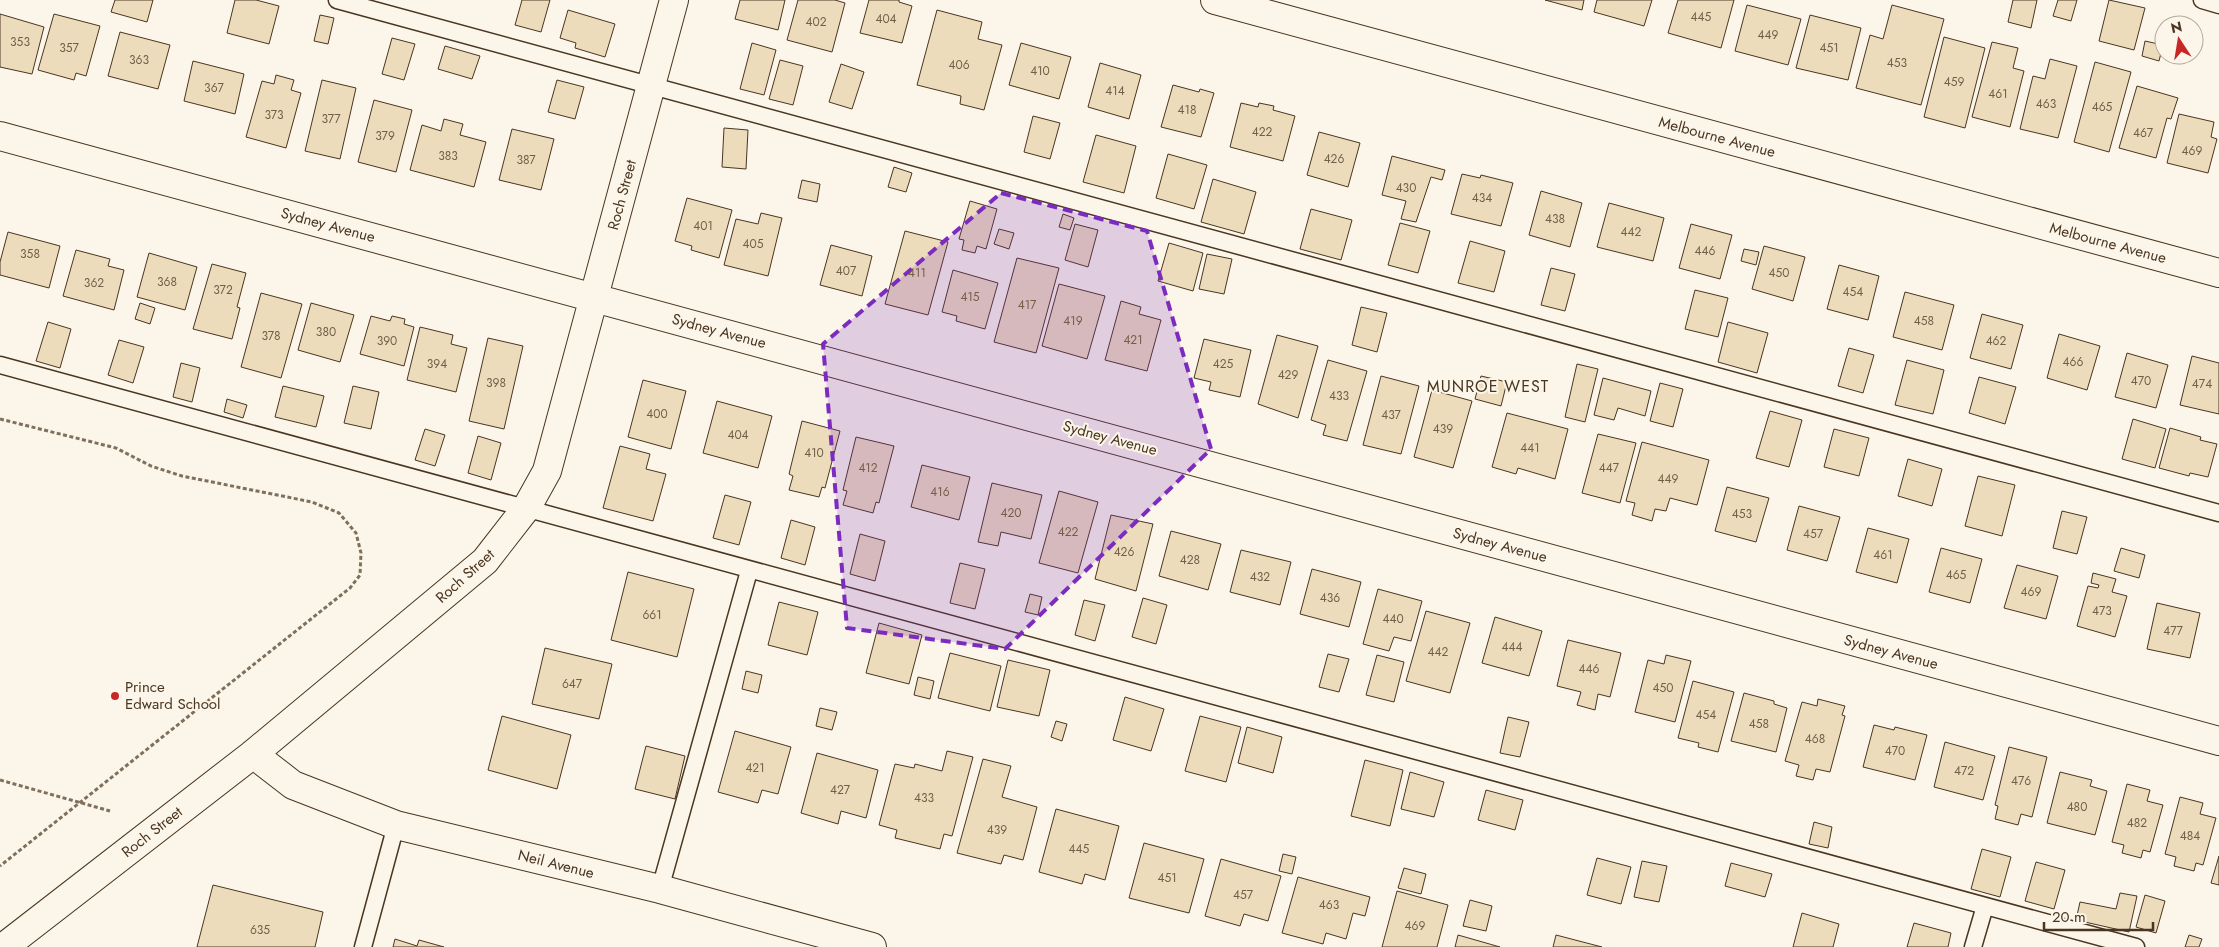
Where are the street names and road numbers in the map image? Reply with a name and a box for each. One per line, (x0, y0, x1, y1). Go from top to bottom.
street label: Melbourne Avenue (1656, 111, 1778, 163)
street label: Roch Street (602, 157, 642, 233)
street label: Sydney Avenue (279, 202, 378, 248)
street label: Melbourne Avenue (2047, 217, 2169, 269)
street label: Sydney Avenue (670, 308, 769, 354)
street label: Sydney Avenue (1061, 415, 1160, 461)
street label: Sydney Avenue (1451, 522, 1550, 568)
street label: Roch Street (431, 543, 499, 608)
street label: Sydney Avenue (1842, 629, 1941, 675)
street label: Roch Street (117, 801, 187, 863)
street label: Neil Avenue (516, 844, 597, 884)

